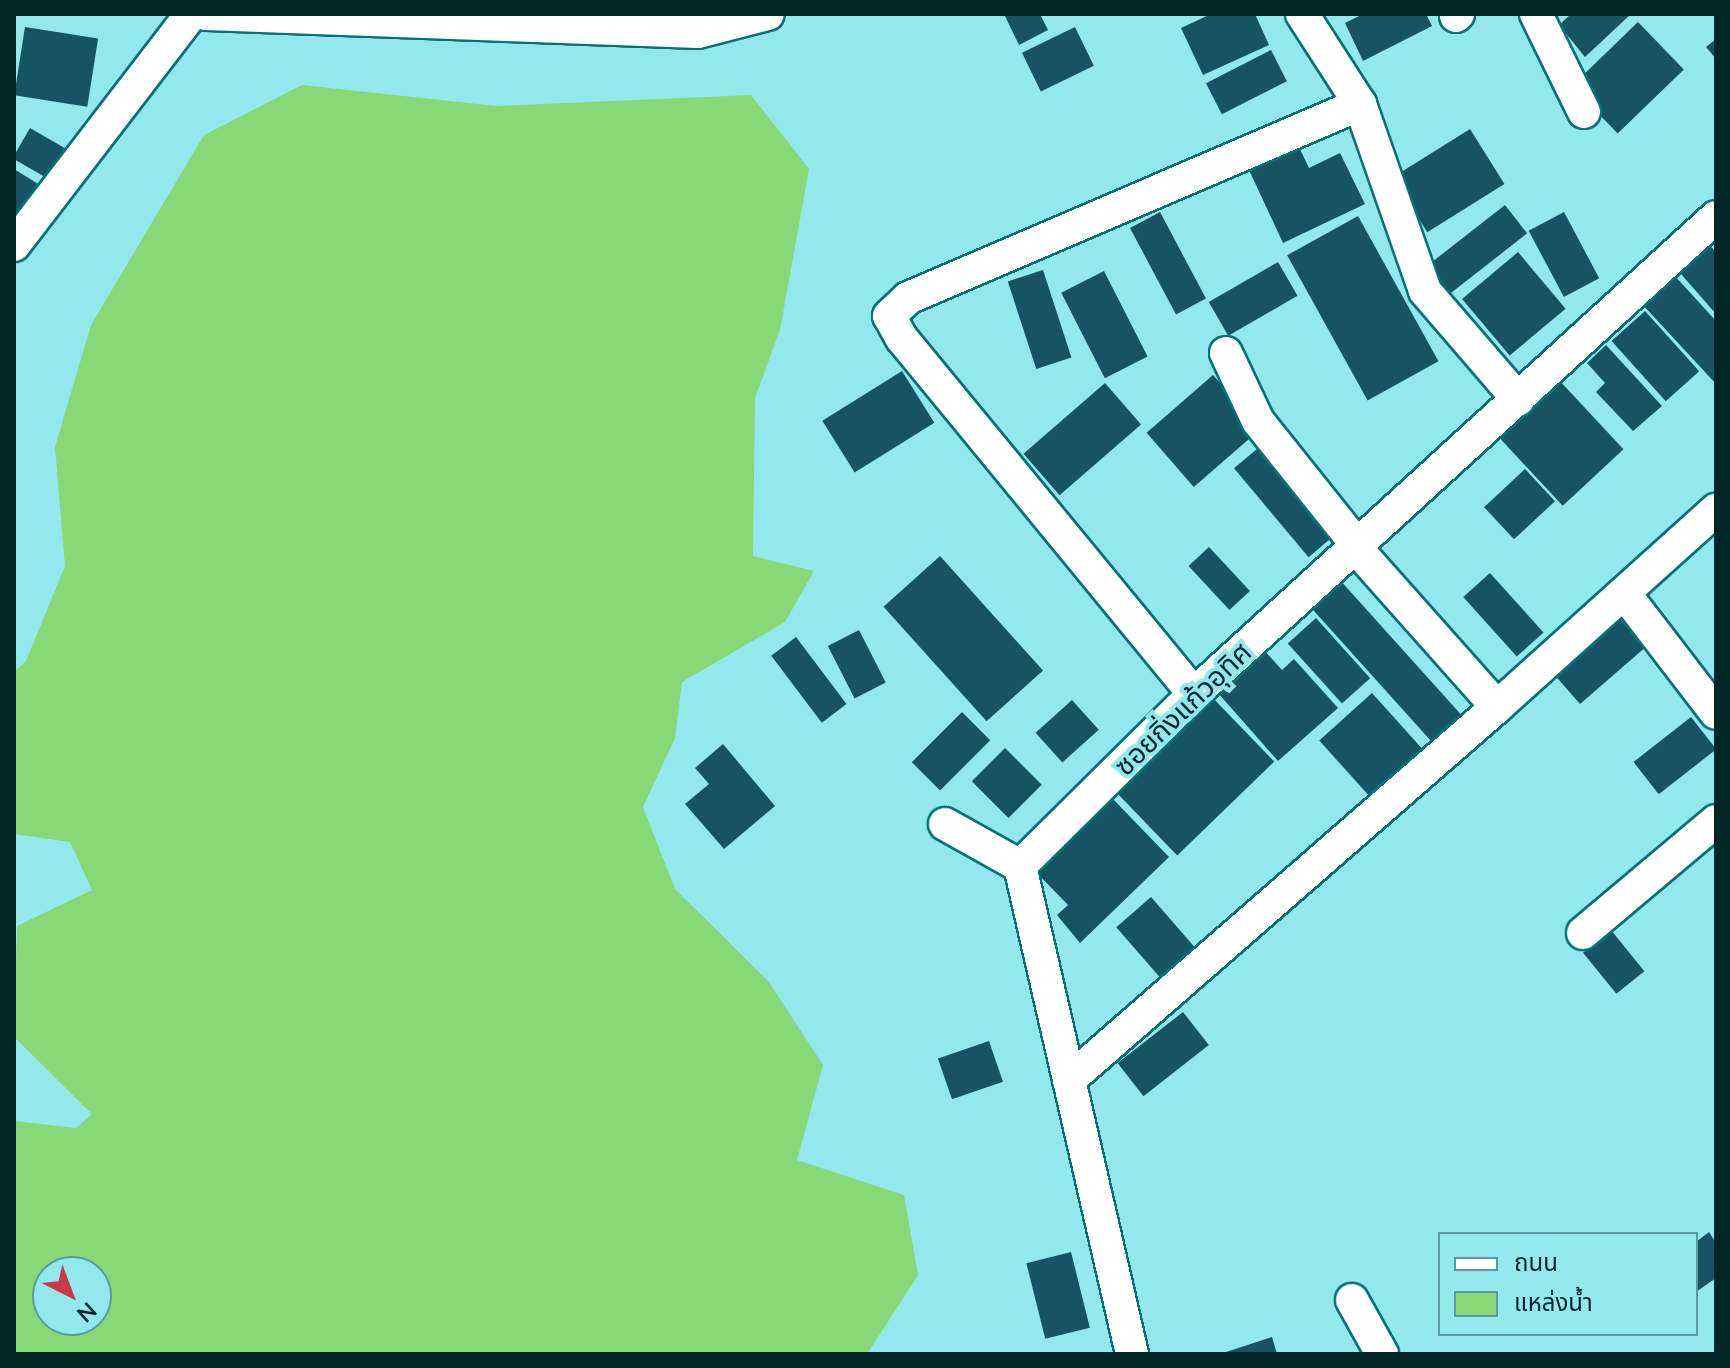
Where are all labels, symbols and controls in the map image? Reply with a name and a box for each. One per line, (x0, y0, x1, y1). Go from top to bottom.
street label: ซอยกิ่งแก้วอุทิศ (1107, 634, 1257, 782)
legend (1438, 1232, 1698, 1336)
text: ถนน (1514, 1247, 1558, 1276)
north arrow (32, 1256, 112, 1336)
text: แหล่งน้ำ (1514, 1287, 1593, 1316)
text: N (72, 1297, 102, 1328)

